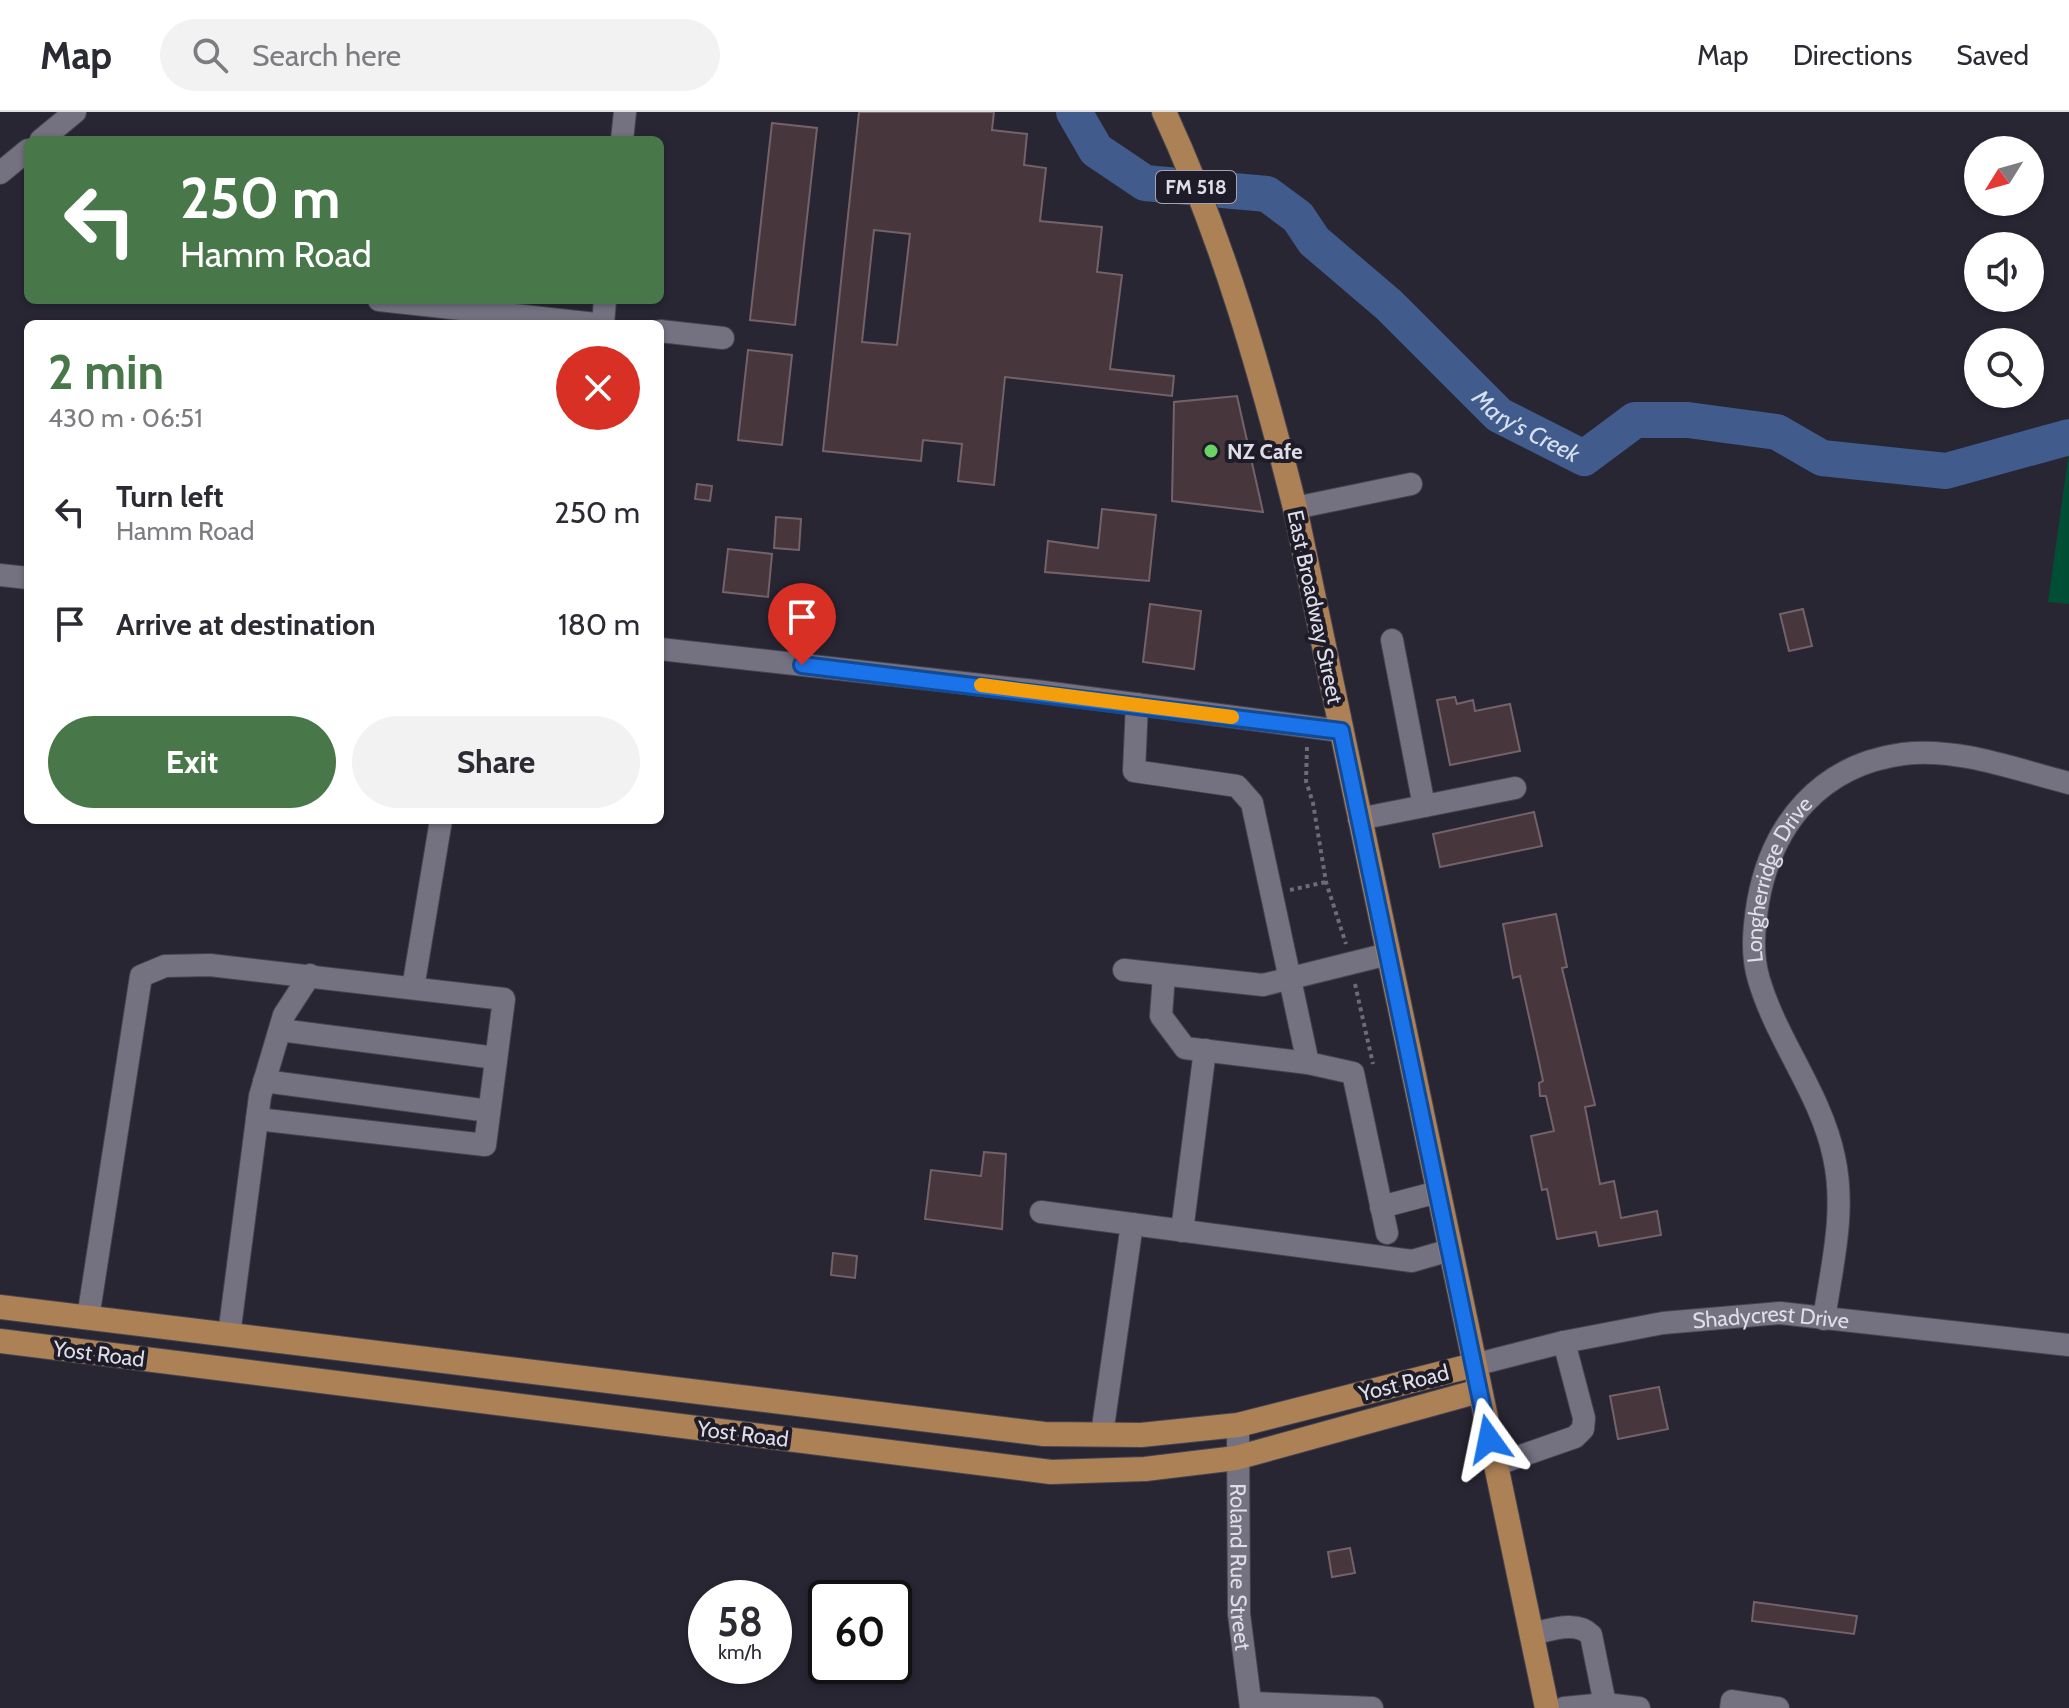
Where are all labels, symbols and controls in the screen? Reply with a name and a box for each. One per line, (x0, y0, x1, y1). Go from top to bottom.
search box (160, 19, 720, 91)
text: Map (40, 32, 112, 79)
icon: search (188, 33, 232, 77)
text: Search here (252, 37, 401, 74)
text: Map (1697, 38, 1749, 72)
text: Directions (1793, 38, 1912, 72)
text: Saved (1956, 38, 2029, 72)
north arrow (1964, 136, 2044, 216)
map controls (1964, 136, 2044, 408)
text: 250 m (180, 164, 341, 232)
icon: left (48, 168, 152, 272)
road number: FM 518 (1156, 171, 1236, 203)
text: Hamm Road (180, 232, 372, 276)
button: sound (1964, 232, 2044, 312)
button: search (1964, 328, 2044, 408)
text: 2 min (48, 343, 164, 401)
button: close (556, 346, 640, 430)
water label: Mary's Creek (1466, 382, 1585, 468)
text: 430 m · 06:51 (48, 402, 203, 434)
place label: NZ Cafe (1227, 438, 1302, 465)
marker: NZ Cafe (1202, 442, 1220, 460)
text: Turn left (116, 478, 224, 515)
icon: left (48, 490, 92, 534)
text: 250 m (554, 494, 640, 531)
street label: East Broadway Street (1281, 508, 1349, 707)
text: Hamm Road (116, 515, 254, 547)
pin (768, 583, 836, 665)
icon: arrive (780, 595, 824, 639)
icon: arrive (48, 602, 92, 646)
text: Arrive at destination (116, 606, 376, 643)
text: 180 m (558, 606, 640, 643)
button: Exit (48, 716, 336, 808)
button: Share (352, 716, 640, 808)
street label: Longherridge Drive (1740, 790, 1818, 964)
street label: Shadycrest Drive (1691, 1299, 1851, 1334)
street label: Yost Road (51, 1335, 146, 1373)
street label: Yost Road (1355, 1359, 1452, 1407)
position arrow (1447, 1397, 1531, 1481)
street label: Yost Road (695, 1415, 790, 1453)
street label: Roland Rue Street (1225, 1483, 1257, 1653)
speed limit sign: 60 (808, 1580, 912, 1684)
text: 58 (717, 1597, 763, 1646)
text: km/h (718, 1640, 762, 1664)

